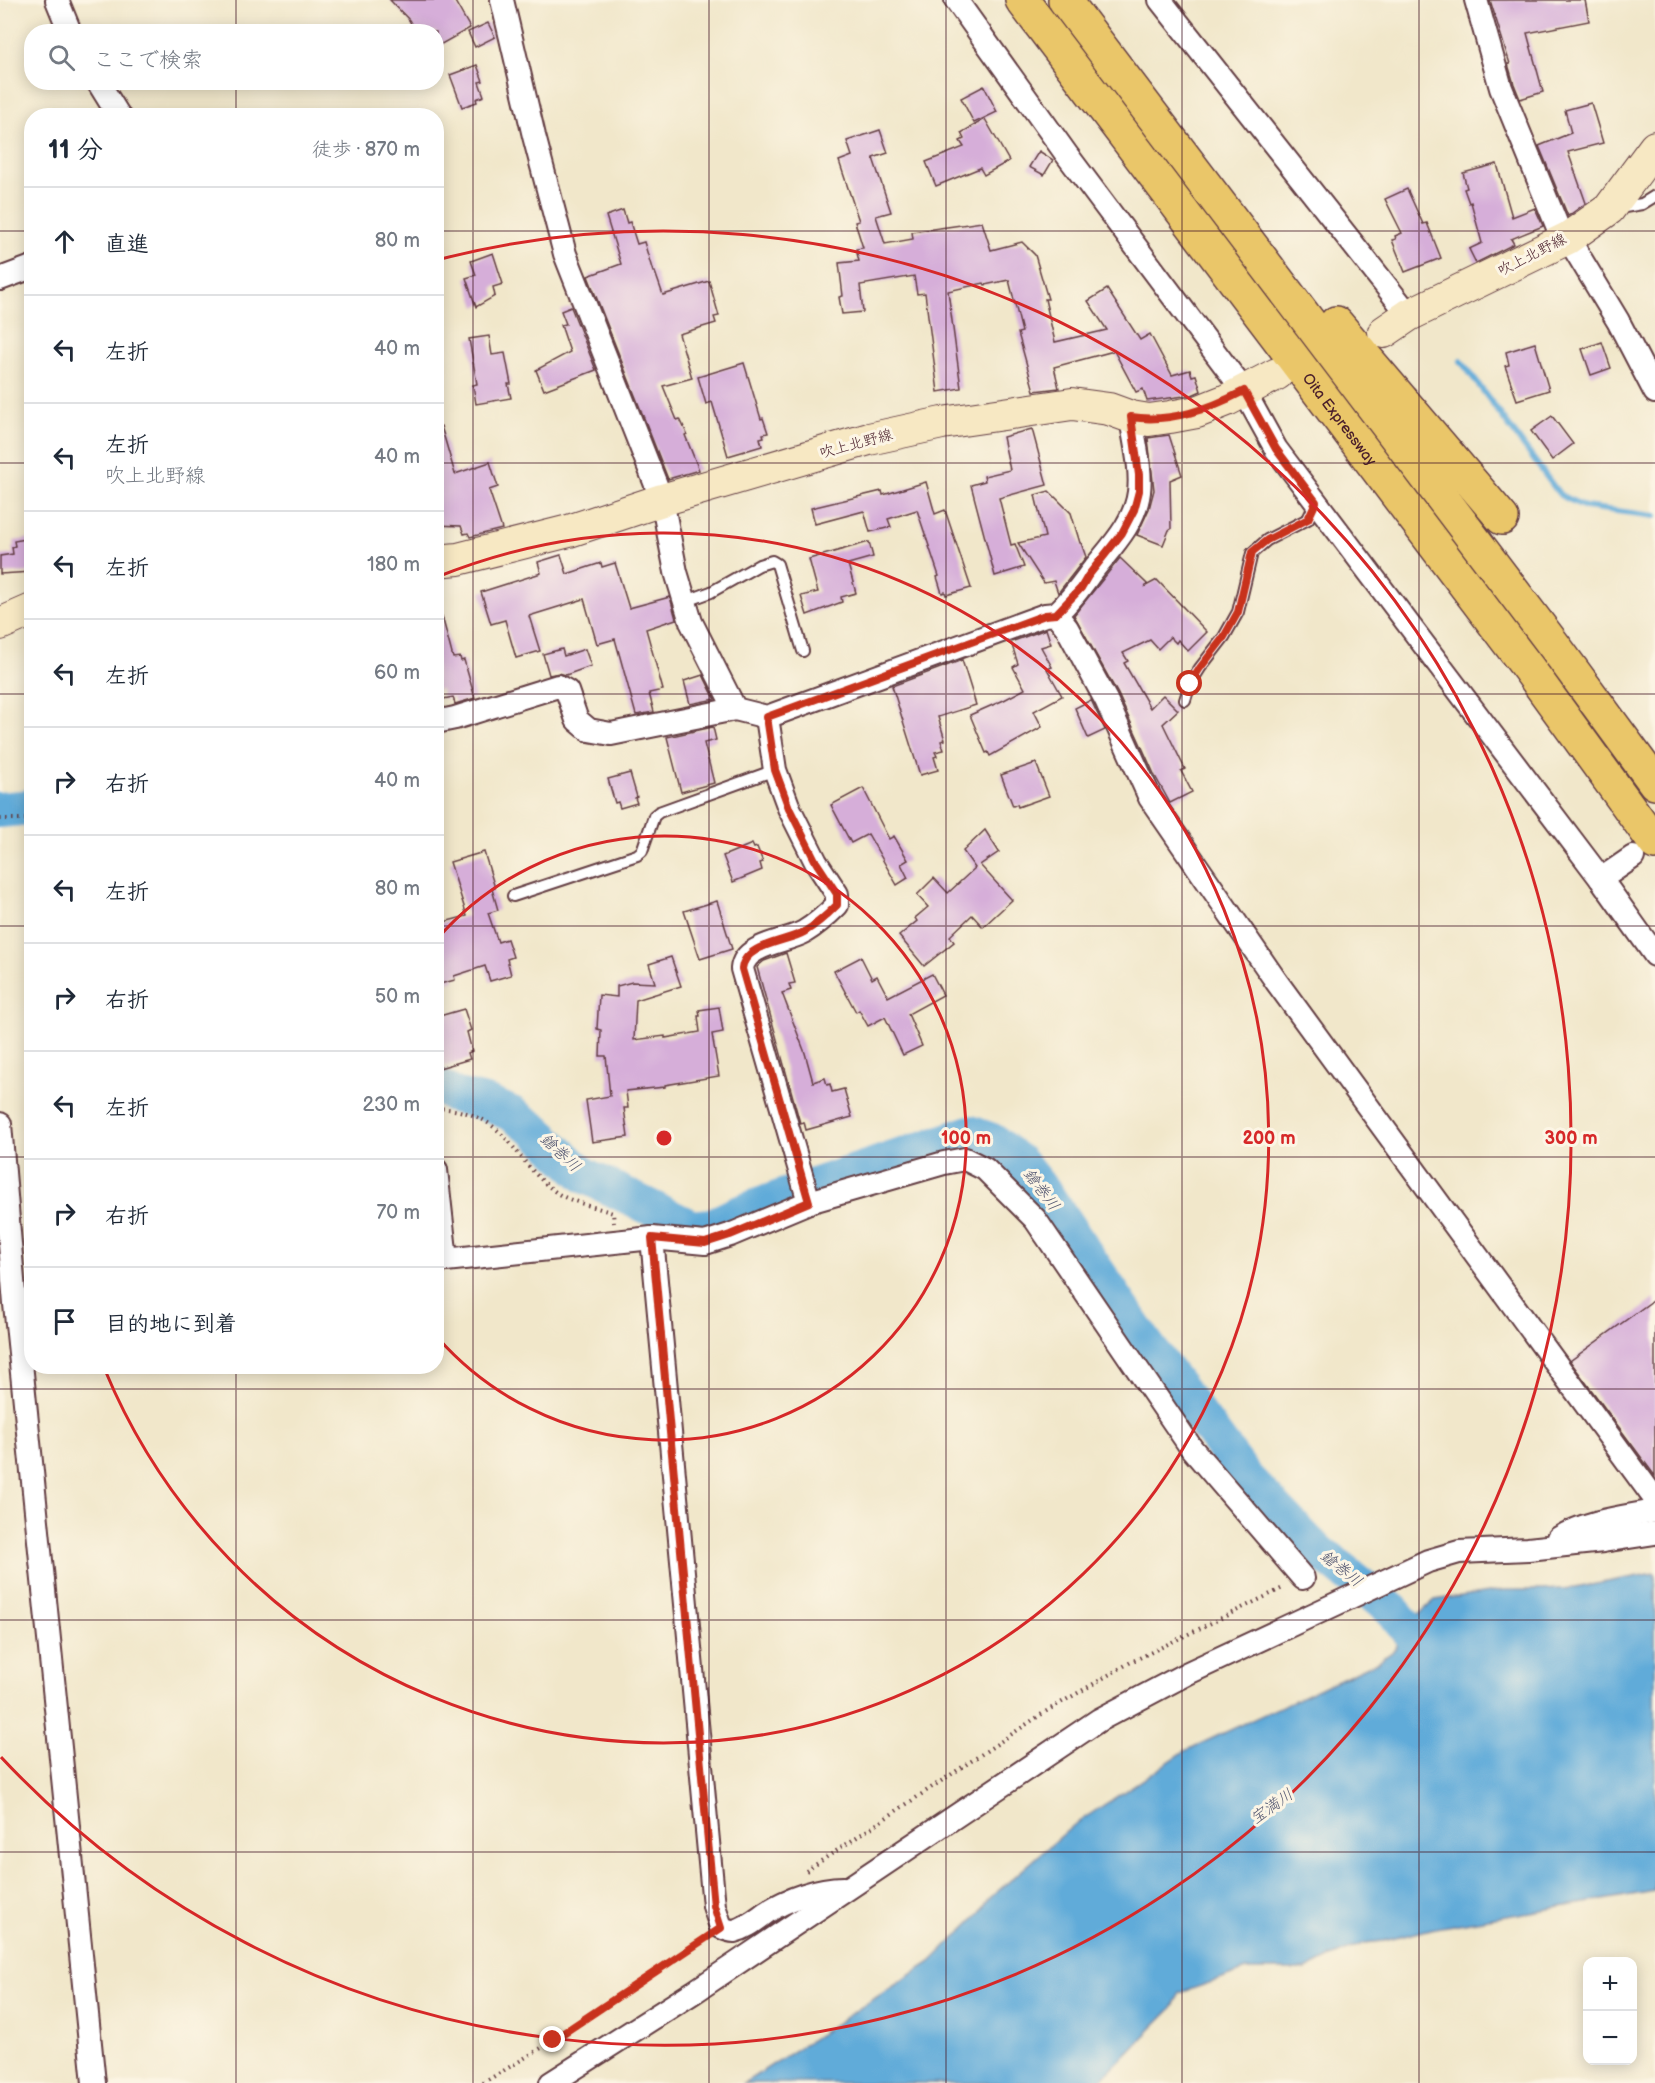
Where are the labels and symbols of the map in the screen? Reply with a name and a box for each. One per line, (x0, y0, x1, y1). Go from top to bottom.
street label: 吹上北野線 (1494, 230, 1570, 280)
street label: Oita Expressway (1298, 369, 1381, 470)
street label: 吹上北野線 (817, 425, 895, 463)
route start (1176, 670, 1202, 696)
centre of rings (654, 1128, 674, 1148)
text: 100 m (941, 1128, 991, 1149)
text: 200 m (1242, 1128, 1296, 1149)
text: 300 m (1544, 1128, 1598, 1149)
water label: 鎗巻川 (536, 1130, 584, 1176)
water label: 鎗巻川 (1019, 1165, 1063, 1215)
water label: 鎗巻川 (1316, 1547, 1366, 1591)
water label: 宝満川 (1247, 1785, 1297, 1829)
route end (539, 2026, 565, 2052)

